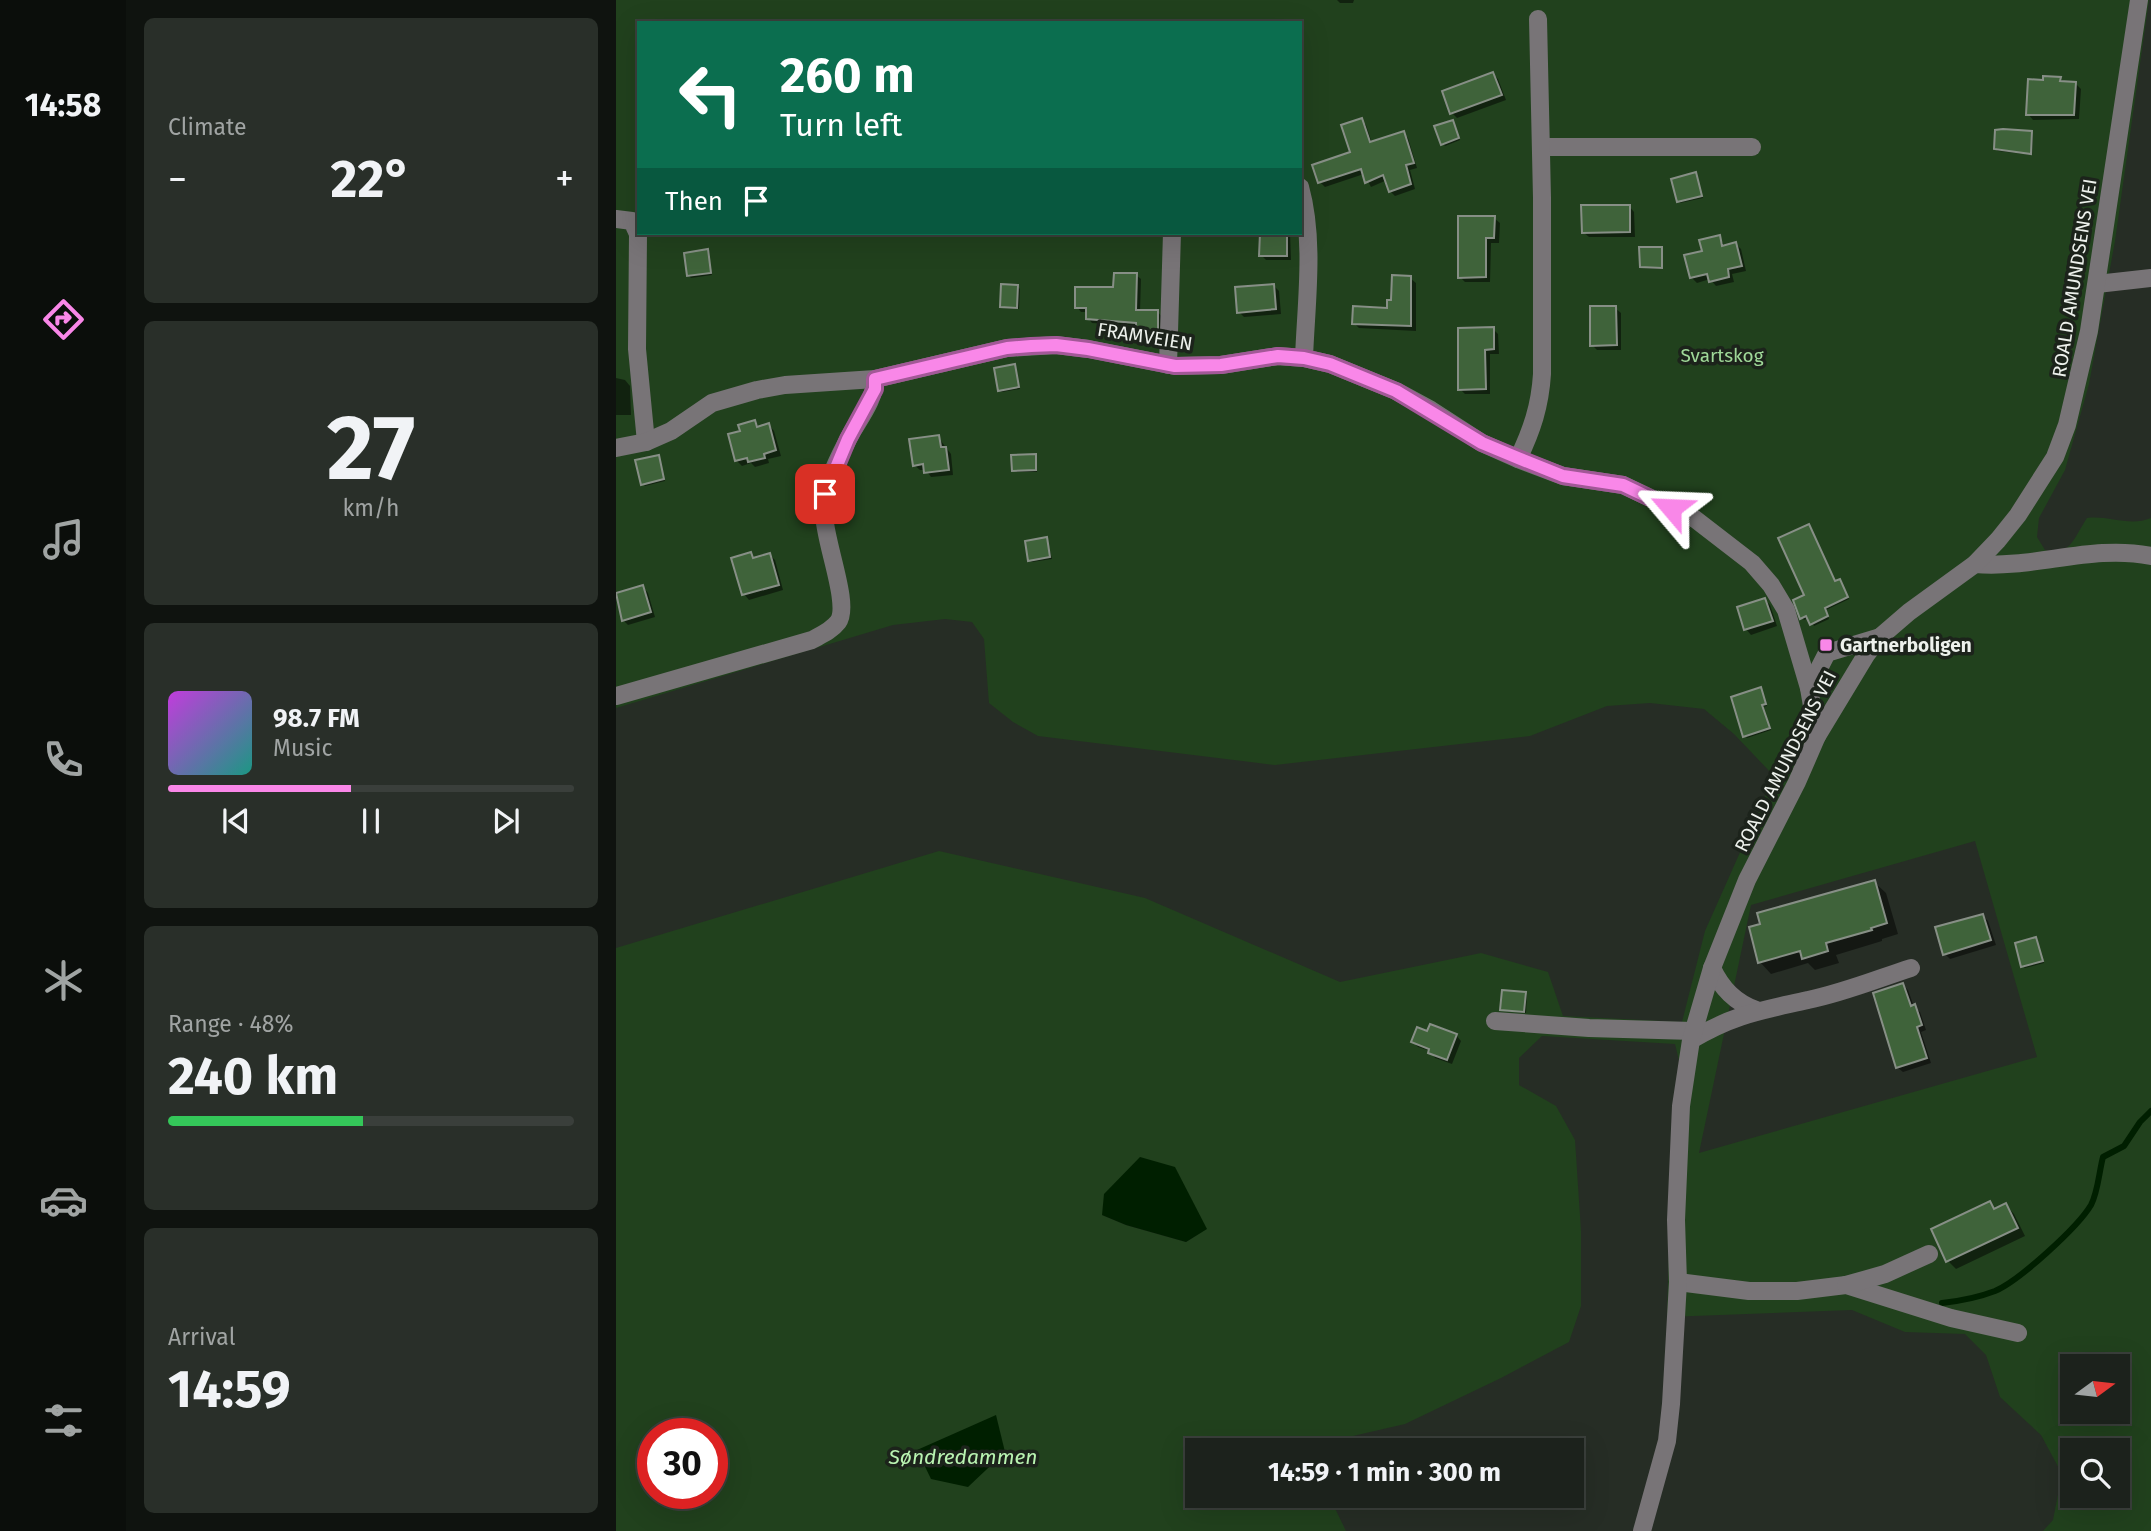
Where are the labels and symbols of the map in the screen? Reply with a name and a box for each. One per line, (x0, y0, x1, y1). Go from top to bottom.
street label: ROALD AMUNDSENS VEI (2047, 177, 2102, 379)
street label: FRAMVEIEN (1096, 318, 1194, 355)
park label: Svartskog (1680, 344, 1764, 367)
pin (795, 464, 855, 524)
position arrow (1634, 471, 1708, 545)
place label: Gartnerboligen (1840, 634, 1972, 657)
marker: Gartnerboligen (1818, 637, 1834, 653)
street label: ROALD AMUNDSENS VEI (1730, 667, 1841, 856)
north arrow (2060, 1354, 2130, 1424)
speed limit sign: 30 (637, 1418, 728, 1509)
water label: Søndredammen (887, 1444, 1038, 1470)

